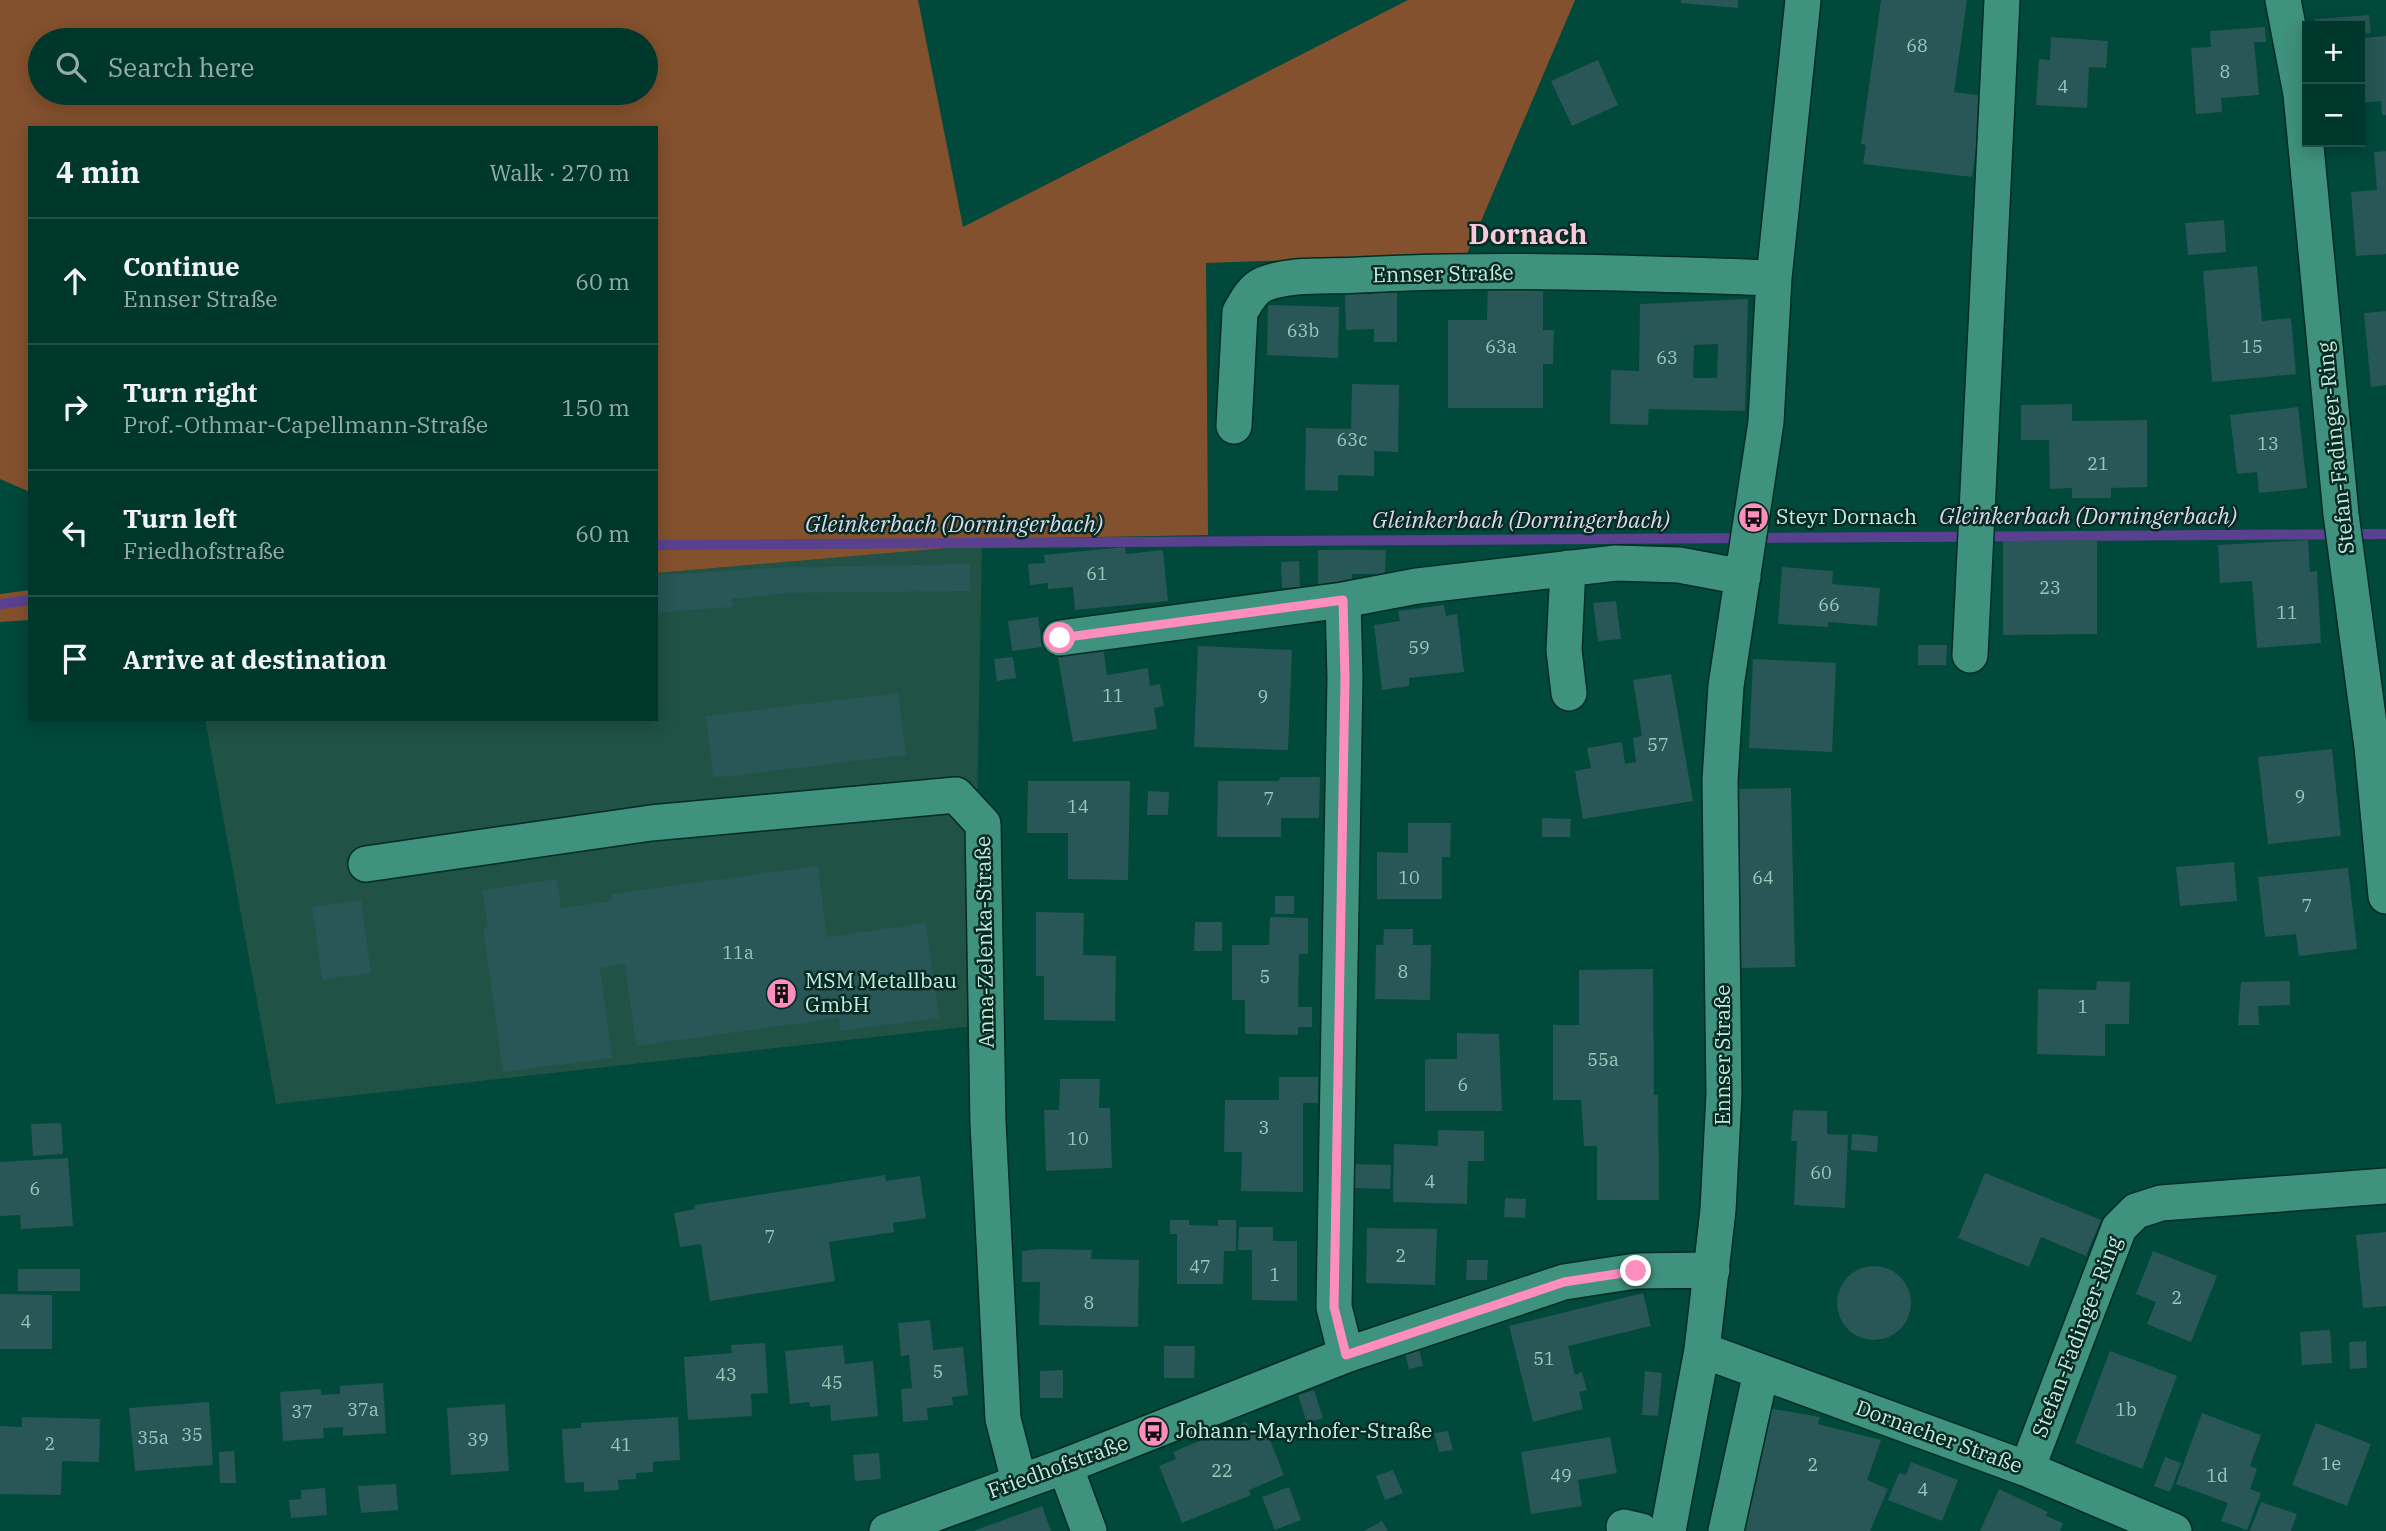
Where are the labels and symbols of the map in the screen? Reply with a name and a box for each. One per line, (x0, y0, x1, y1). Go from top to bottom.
house number: 68 (1906, 34, 1928, 57)
house number: 8 (2220, 60, 2230, 83)
house number: 4 (2058, 75, 2068, 98)
district label: Dornach (1469, 215, 1587, 252)
street label: Ennser Straße (1372, 258, 1514, 288)
house number: 63b (1287, 319, 1319, 342)
house number: 63a (1485, 335, 1517, 358)
house number: 15 (2241, 335, 2263, 358)
street label: Stefan-Fadinger-Ring (2310, 340, 2360, 556)
house number: 63 (1656, 346, 1678, 369)
house number: 63c (1337, 428, 1367, 451)
house number: 13 (2257, 432, 2279, 455)
house number: 21 (2087, 452, 2109, 475)
bus stop icon: Steyr Dornach (1736, 500, 1770, 534)
water label: Gleinkerbach (Dorningerbach) (1939, 500, 2237, 530)
place label: Steyr Dornach (1776, 502, 1917, 530)
water label: Gleinkerbach (Dorningerbach) (1372, 504, 1670, 534)
water label: Gleinkerbach (Dorningerbach) (805, 508, 1103, 538)
house number: 61 (1086, 562, 1108, 585)
house number: 23 (2039, 576, 2061, 599)
house number: 66 (1818, 593, 1840, 616)
house number: 11 (2276, 601, 2298, 624)
route start (1044, 622, 1075, 653)
house number: 59 (1408, 636, 1430, 659)
house number: 11 (1102, 684, 1124, 707)
house number: 9 (1258, 685, 1268, 708)
house number: 57 (1647, 733, 1669, 756)
house number: 9 (2295, 785, 2305, 808)
house number: 7 (1264, 787, 1274, 810)
house number: 14 (1067, 795, 1089, 818)
street label: Anna-Zelenka-Straße (968, 836, 1000, 1048)
house number: 10 (1398, 866, 1420, 889)
house number: 64 (1752, 866, 1774, 889)
house number: 7 (2302, 894, 2312, 917)
house number: 11a (722, 941, 754, 964)
house number: 8 (1398, 960, 1408, 983)
house number: 5 (1260, 965, 1270, 988)
place label: MSM Metallbau GmbH (805, 966, 957, 1018)
building icon: MSM Metallbau GmbH (765, 976, 799, 1010)
street label: Ennser Straße (1708, 984, 1736, 1126)
house number: 1 (2078, 995, 2088, 1018)
house number: 55a (1587, 1048, 1619, 1071)
house number: 6 (1458, 1073, 1468, 1096)
house number: 3 (1259, 1116, 1269, 1139)
house number: 10 (1067, 1127, 1089, 1150)
house number: 60 (1810, 1161, 1832, 1184)
house number: 4 (1425, 1170, 1435, 1193)
house number: 6 (30, 1177, 40, 1200)
house number: 7 (765, 1225, 775, 1248)
street label: Stefan-Fadinger-Ring (2025, 1231, 2128, 1441)
house number: 2 (1396, 1244, 1406, 1267)
house number: 47 (1189, 1255, 1211, 1278)
route end (1620, 1255, 1651, 1286)
house number: 1 (1270, 1263, 1280, 1286)
house number: 2 (2172, 1286, 2182, 1309)
house number: 8 (1084, 1291, 1094, 1314)
house number: 4 (21, 1310, 31, 1333)
house number: 51 (1533, 1347, 1555, 1370)
house number: 5 (933, 1360, 943, 1383)
house number: 43 (715, 1363, 737, 1386)
house number: 45 (821, 1371, 843, 1394)
street label: Dornacher Straße (1852, 1393, 2027, 1479)
house number: 37a (347, 1398, 379, 1421)
house number: 1b (2115, 1398, 2137, 1421)
house number: 37 (291, 1400, 313, 1423)
bus stop icon: Johann-Mayrhofer-Straße (1136, 1414, 1170, 1448)
place label: Johann-Mayrhofer-Straße (1176, 1416, 1432, 1444)
house number: 35 (181, 1423, 203, 1446)
house number: 35a (137, 1426, 169, 1449)
house number: 39 (467, 1428, 489, 1451)
street label: Friedhofstraße (983, 1428, 1132, 1504)
house number: 2 (45, 1432, 55, 1455)
house number: 41 (610, 1433, 632, 1456)
house number: 1e (2321, 1452, 2341, 1475)
house number: 2 (1808, 1453, 1818, 1476)
house number: 22 (1211, 1459, 1233, 1482)
house number: 49 (1550, 1464, 1572, 1487)
house number: 1d (2206, 1464, 2228, 1487)
house number: 4 (1918, 1478, 1928, 1501)

